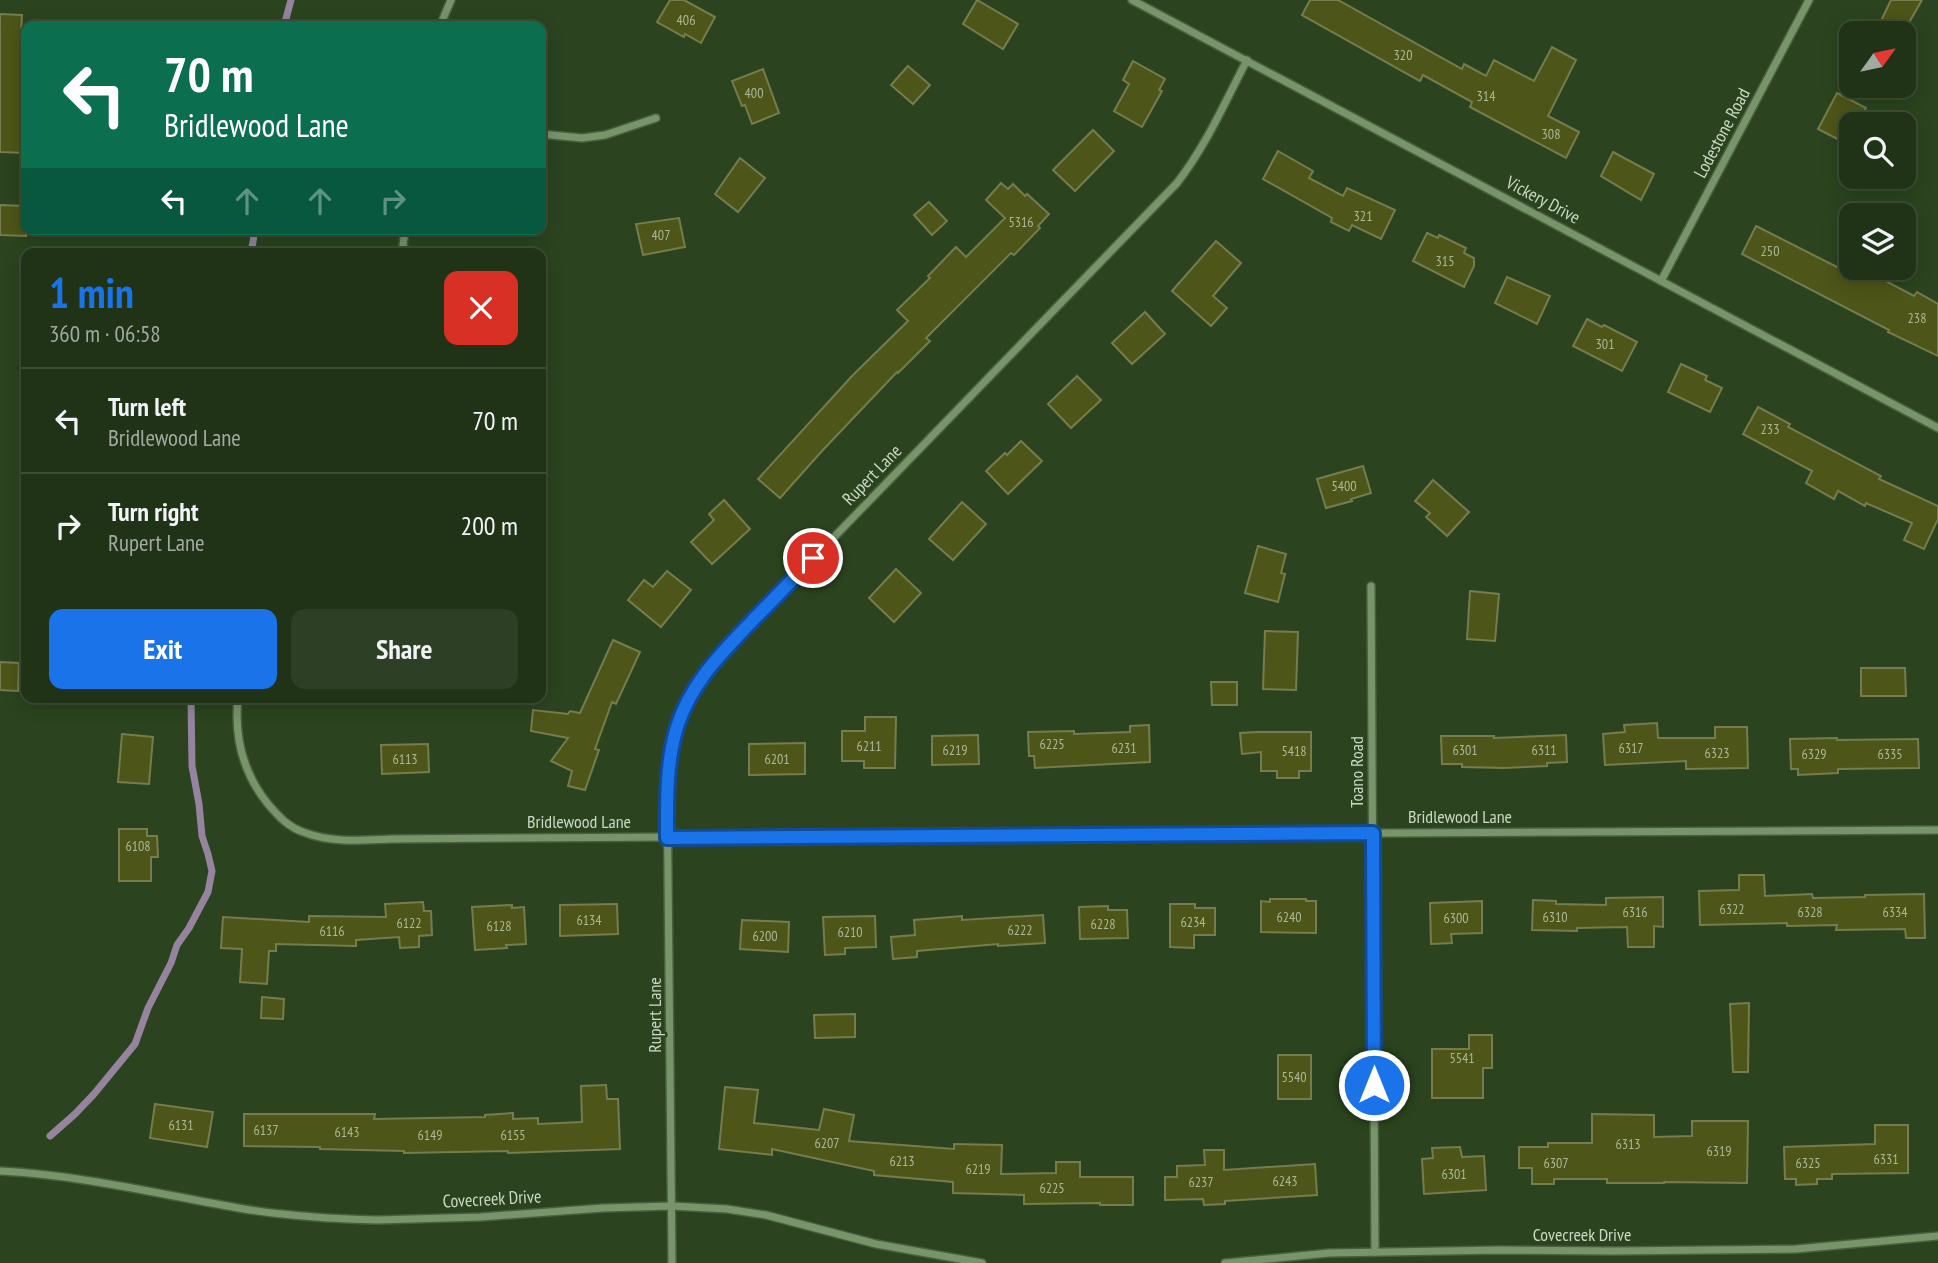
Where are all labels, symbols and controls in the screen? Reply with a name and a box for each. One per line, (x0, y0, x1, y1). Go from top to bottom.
house number: 406 (677, 11, 695, 29)
north arrow (1839, 21, 1916, 98)
map controls (1839, 21, 1916, 280)
text: 70 m (164, 42, 253, 106)
house number: 320 (1394, 46, 1412, 64)
icon: left (49, 49, 140, 140)
house number: 400 (745, 84, 763, 102)
street label: Lodestone Road (1688, 84, 1755, 182)
house number: 314 (1477, 87, 1496, 105)
text: Bridlewood Lane (164, 104, 349, 146)
button: search (1839, 112, 1916, 189)
house number: 308 (1542, 125, 1560, 143)
street label: Vickery Drive (1501, 170, 1584, 229)
icon: left (155, 182, 193, 220)
icon: ahead (228, 182, 266, 220)
icon: ahead (301, 182, 339, 220)
icon: right (374, 182, 412, 220)
button: layers (1839, 203, 1916, 280)
house number: 321 (1354, 207, 1372, 225)
house number: 5316 (1008, 213, 1034, 231)
house number: 407 (652, 226, 670, 244)
house number: 250 (1761, 242, 1779, 260)
house number: 315 (1436, 252, 1454, 270)
text: 1 min (49, 265, 134, 320)
button: close (444, 271, 518, 345)
house number: 238 (1908, 309, 1926, 327)
text: 360 m · 06:58 (49, 319, 161, 348)
house number: 301 (1596, 335, 1614, 353)
text: Turn left (108, 390, 186, 423)
icon: left (49, 402, 87, 440)
text: 70 m (472, 404, 518, 437)
house number: 233 (1761, 420, 1779, 438)
text: Bridlewood Lane (108, 423, 241, 452)
street label: Rupert Lane (837, 439, 906, 510)
house number: 5400 (1331, 477, 1357, 495)
text: Turn right (108, 495, 199, 528)
icon: right (49, 507, 87, 545)
text: 200 m (460, 509, 518, 542)
text: Rupert Lane (108, 528, 205, 557)
pin (783, 528, 843, 588)
icon: arrive (794, 539, 832, 577)
button: Exit (49, 609, 277, 689)
button: Share (291, 609, 518, 689)
house number: 6225 (1039, 735, 1065, 753)
street label: Toano Road (1345, 736, 1368, 808)
house number: 6211 (856, 737, 882, 755)
house number: 6231 (1111, 739, 1137, 757)
house number: 6317 (1618, 739, 1644, 757)
house number: 6219 (942, 741, 968, 759)
house number: 6301 (1452, 741, 1478, 759)
house number: 6311 (1531, 741, 1557, 759)
house number: 5418 (1281, 742, 1307, 760)
house number: 6323 (1704, 744, 1730, 762)
house number: 6329 (1801, 745, 1827, 763)
house number: 6335 (1877, 745, 1903, 763)
house number: 6113 (392, 750, 418, 768)
house number: 6201 (764, 750, 790, 768)
street label: Bridlewood Lane (1408, 805, 1512, 828)
street label: Bridlewood Lane (527, 810, 631, 833)
house number: 6108 (125, 837, 151, 855)
house number: 6322 (1719, 900, 1745, 918)
house number: 6316 (1622, 903, 1648, 921)
house number: 6328 (1797, 903, 1823, 921)
house number: 6334 (1882, 903, 1908, 921)
house number: 6240 (1276, 908, 1302, 926)
house number: 6310 (1542, 908, 1568, 926)
house number: 6300 (1443, 909, 1469, 927)
house number: 6134 (576, 911, 602, 929)
house number: 6234 (1180, 913, 1206, 931)
house number: 6122 (396, 914, 422, 932)
house number: 6228 (1090, 915, 1116, 933)
house number: 6128 (486, 917, 512, 935)
house number: 6222 (1007, 921, 1033, 939)
house number: 6116 (319, 922, 345, 940)
house number: 6210 (837, 923, 863, 941)
house number: 6200 (752, 927, 778, 945)
street label: Rupert Lane (643, 977, 666, 1053)
position arrow (1337, 1048, 1411, 1122)
house number: 5541 (1449, 1049, 1475, 1067)
house number: 5540 (1281, 1068, 1307, 1086)
house number: 6131 (168, 1116, 194, 1134)
house number: 6137 (253, 1121, 279, 1139)
house number: 6143 (334, 1123, 360, 1141)
house number: 6149 (417, 1126, 443, 1144)
house number: 6155 (500, 1126, 526, 1144)
house number: 6207 (814, 1134, 840, 1152)
house number: 6313 (1615, 1135, 1641, 1153)
house number: 6319 (1706, 1142, 1732, 1160)
house number: 6331 (1873, 1150, 1899, 1168)
house number: 6213 (889, 1152, 915, 1170)
house number: 6307 (1543, 1154, 1569, 1172)
house number: 6325 (1795, 1154, 1821, 1172)
house number: 6219 (965, 1160, 991, 1178)
house number: 6301 (1441, 1165, 1467, 1183)
house number: 6243 (1272, 1172, 1298, 1190)
house number: 6237 (1188, 1173, 1214, 1191)
house number: 6225 (1039, 1179, 1065, 1197)
street label: Covecreek Drive (442, 1184, 542, 1213)
street label: Covecreek Drive (1533, 1223, 1631, 1246)

